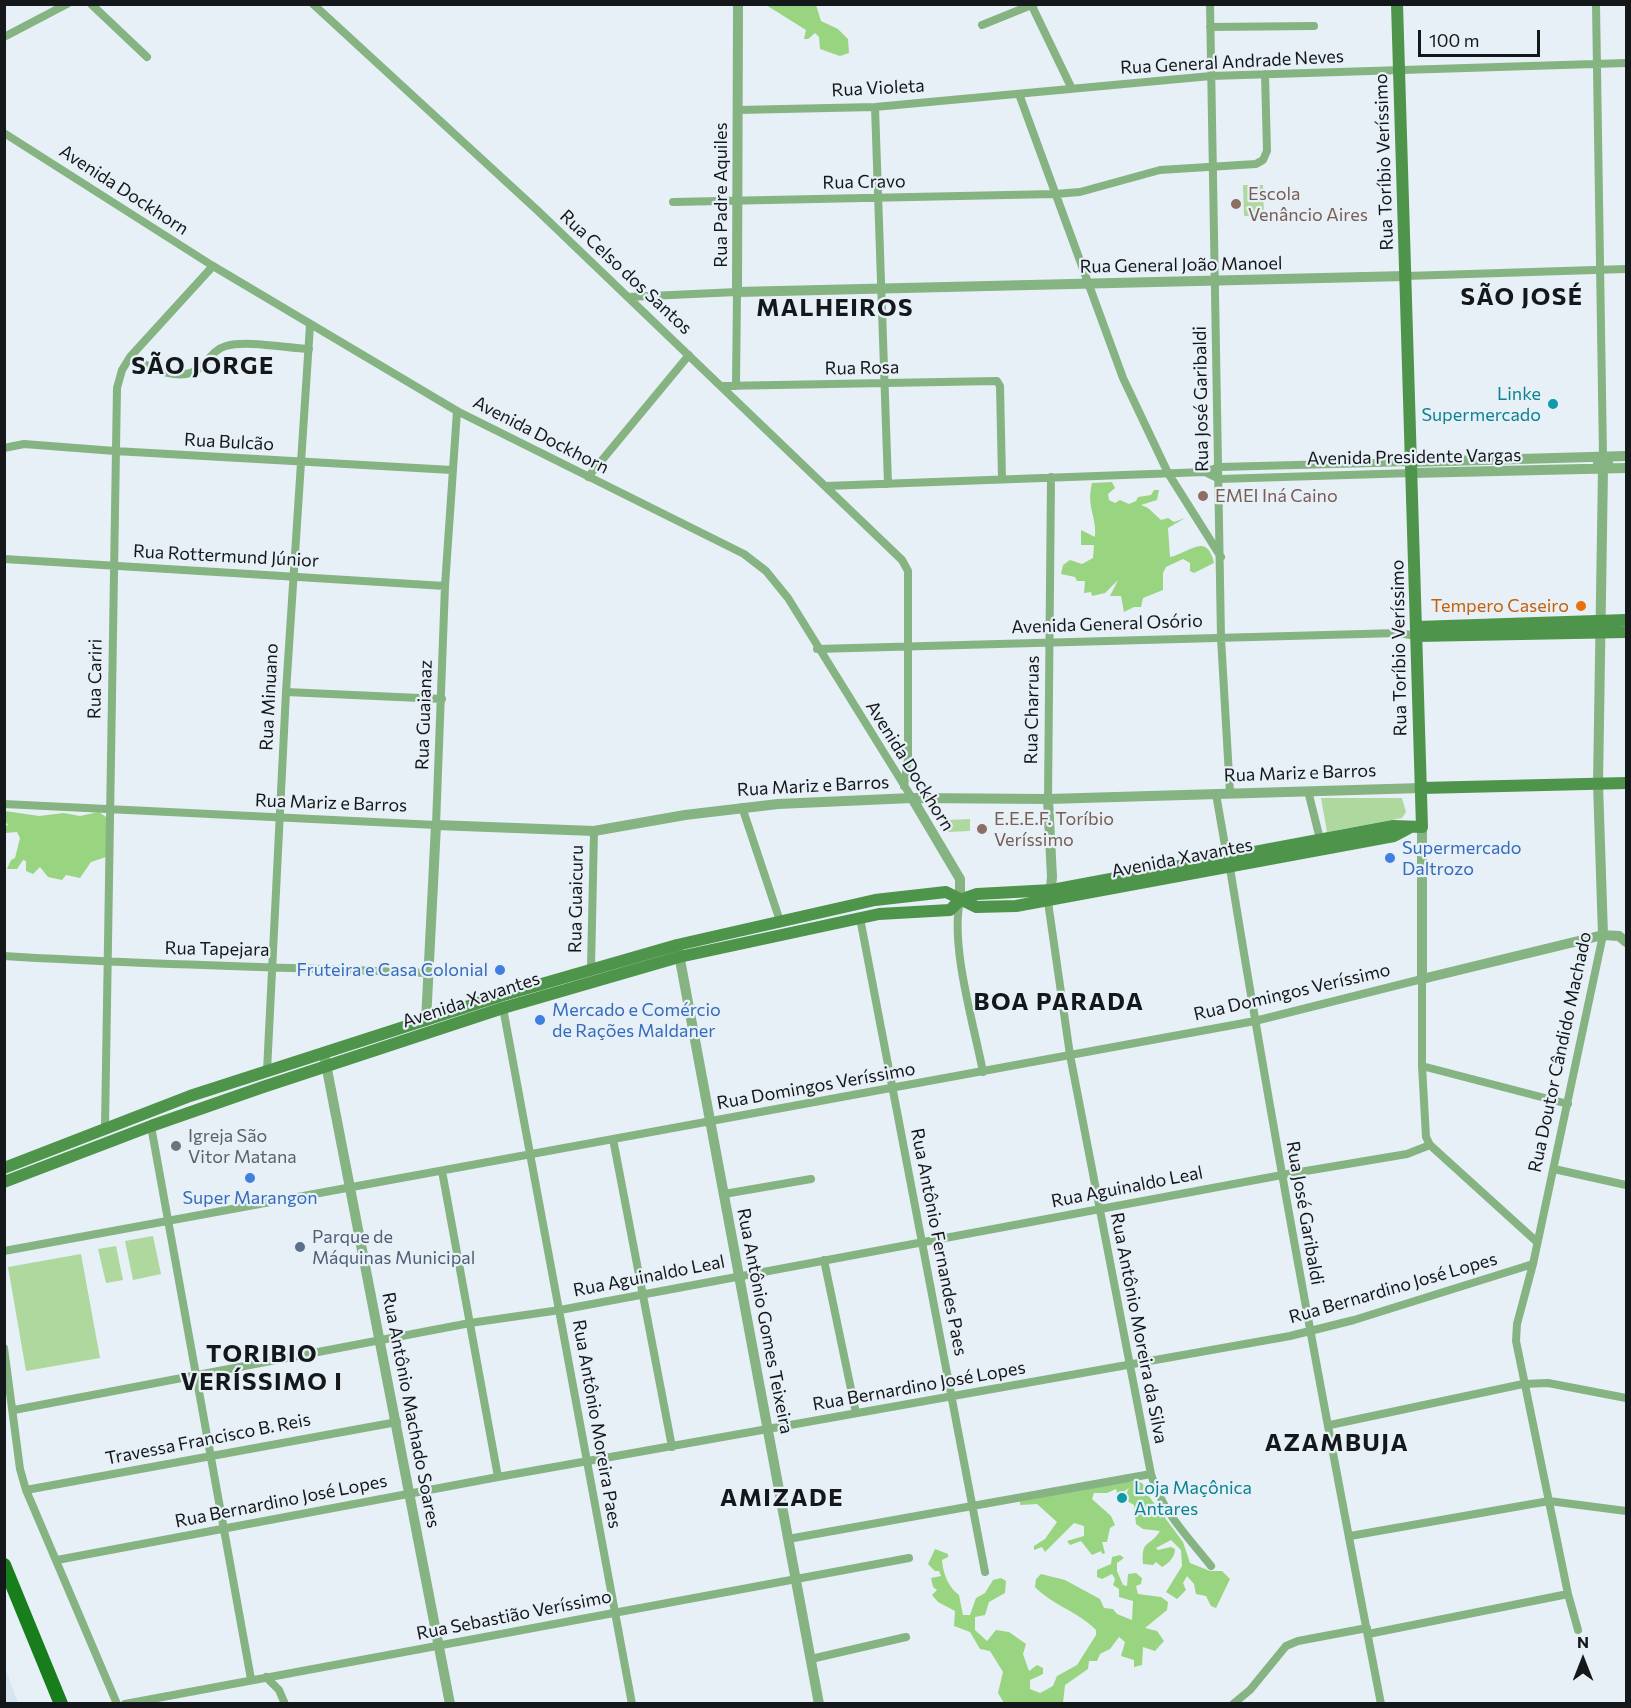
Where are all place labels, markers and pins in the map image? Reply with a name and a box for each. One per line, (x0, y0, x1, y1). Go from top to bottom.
place label: Escola Venâncio Aires (1248, 183, 1368, 226)
marker: Escola Venâncio Aires (1229, 197, 1243, 211)
place label: Linke Supermercado (1422, 383, 1541, 426)
marker: Linke Supermercado (1546, 397, 1560, 411)
place label: EMEI Iná Caino (1215, 485, 1338, 507)
marker: EMEI Iná Caino (1196, 489, 1210, 503)
place label: Tempero Caseiro (1431, 595, 1569, 617)
marker: Tempero Caseiro (1574, 599, 1588, 613)
place label: E.E.E.F. Toríbio Veríssimo (994, 808, 1114, 850)
marker: E.E.E.F. Toríbio Veríssimo (975, 822, 989, 836)
place label: Supermercado Daltrozo (1402, 837, 1521, 880)
marker: Supermercado Daltrozo (1383, 851, 1397, 865)
place label: Fruteira e Casa Colonial (296, 959, 488, 981)
marker: Fruteira e Casa Colonial (493, 963, 507, 977)
place label: Mercado e Comércio de Rações Maldaner (552, 999, 721, 1042)
marker: Mercado e Comércio de Rações Maldaner (533, 1013, 547, 1027)
place label: Igreja São Vitor Matana (188, 1125, 297, 1168)
marker: Igreja São Vitor Matana (169, 1139, 183, 1153)
marker: Super Marangon (243, 1171, 257, 1185)
place label: Super Marangon (182, 1187, 318, 1209)
place label: Parque de Máquinas Municipal (312, 1226, 475, 1268)
marker: Parque de Máquinas Municipal (293, 1240, 307, 1254)
place label: Loja Maçônica Antares (1134, 1477, 1252, 1520)
marker: Loja Maçônica Antares (1115, 1491, 1129, 1505)

